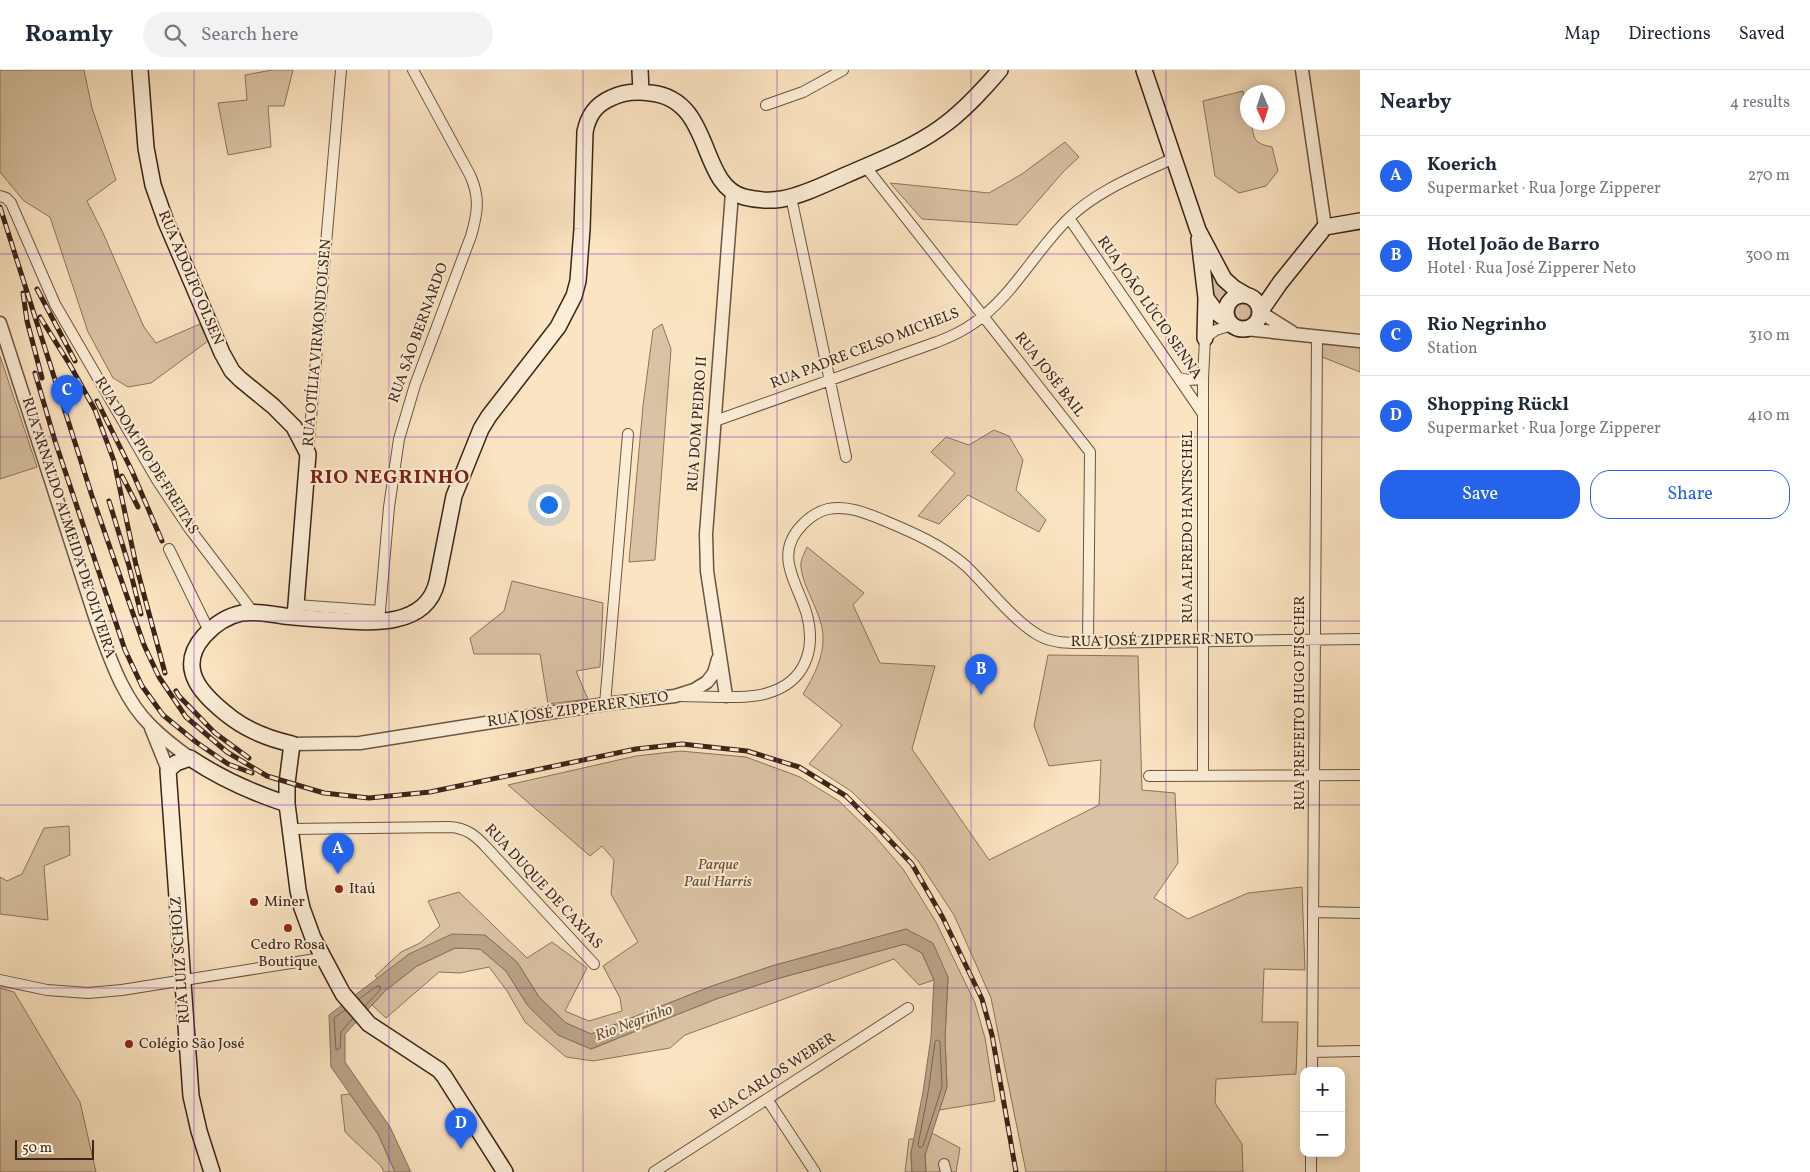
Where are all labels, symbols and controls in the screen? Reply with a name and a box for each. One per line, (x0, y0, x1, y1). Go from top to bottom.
search box (143, 12, 493, 57)
text: Roamly (25, 18, 113, 52)
icon: search (161, 21, 189, 49)
text: Search here (201, 22, 298, 48)
text: Map (1564, 22, 1600, 47)
text: Directions (1628, 22, 1711, 47)
text: Saved (1739, 22, 1785, 47)
north arrow (1240, 85, 1285, 130)
text: Nearby (1380, 88, 1451, 117)
text: 4 results (1730, 92, 1790, 114)
text: Koerich (1427, 152, 1497, 178)
text: A (1390, 165, 1402, 187)
text: 270 m (1748, 165, 1790, 187)
text: Supermarket · Rua Jorge Zipperer (1427, 178, 1661, 200)
street label: RUA ADOLFO OLSEN (152, 207, 228, 349)
street label: RUA JOÃO LÚCIO SENNA (1091, 232, 1207, 384)
text: Hotel João de Barro (1427, 232, 1600, 258)
street label: RUA OTÍLIA VIRMOND OLSEN (298, 238, 338, 448)
text: B (1391, 245, 1401, 267)
text: 300 m (1745, 245, 1790, 267)
text: Hotel · Rua José Zipperer Neto (1427, 258, 1636, 280)
street label: RUA SÃO BERNARDO (384, 260, 454, 406)
street label: RUA PADRE CELSO MICHELS (768, 303, 962, 395)
text: Rio Negrinho (1427, 312, 1547, 338)
text: C (1391, 325, 1401, 347)
text: 310 m (1749, 325, 1790, 347)
street label: RUA JOSÉ BAIL (1009, 328, 1089, 422)
text: Station (1427, 338, 1478, 360)
street label: RUA DOM PEDRO II (683, 356, 713, 492)
street label: RUA DOM PIO DE FREITAS (89, 373, 203, 539)
pin: C (51, 375, 83, 416)
text: Shopping Rückl (1427, 392, 1569, 418)
street label: RUA ARNALDO ALMEIDA DE OLIVEIRA (16, 395, 120, 662)
text: D (1390, 405, 1402, 427)
text: 410 m (1747, 405, 1790, 427)
text: Supermarket · Rua Jorge Zipperer (1427, 418, 1661, 440)
street label: RUA ALFREDO HANTSCHEL (1178, 430, 1199, 623)
district label: RIO NEGRINHO (310, 464, 470, 492)
button: Save (1380, 470, 1580, 519)
button: Share (1590, 470, 1790, 519)
your location (536, 492, 562, 518)
street label: RUA PREFEITO HUGO FISCHER (1290, 595, 1311, 811)
street label: RUA JOSÉ ZIPPERER NETO (1070, 629, 1254, 653)
pin: B (965, 654, 997, 695)
street label: RUA JOSÉ ZIPPERER NETO (486, 687, 670, 733)
street label: RUA DUQUE DE CAXIAS (479, 820, 607, 954)
pin: A (322, 833, 354, 874)
park label: Parque Paul Harris (684, 855, 753, 893)
place label: Itaú (349, 879, 376, 900)
marker: Itaú (333, 883, 345, 895)
place label: Miner (264, 892, 305, 913)
street label: RUA LUIZ SCHOLZ (166, 895, 196, 1025)
marker: Miner (248, 896, 260, 908)
marker: Cedro Rosa Boutique (282, 922, 294, 934)
place label: Cedro Rosa Boutique (251, 935, 325, 973)
water label: Rio Negrinho (592, 999, 677, 1047)
street label: RUA CARLOS WEBER (706, 1028, 840, 1126)
place label: Colégio São José (139, 1034, 245, 1055)
marker: Colégio São José (123, 1038, 135, 1050)
map controls (1300, 1067, 1345, 1157)
button: + (1300, 1067, 1345, 1112)
pin: D (445, 1108, 477, 1149)
button: − (1300, 1112, 1345, 1157)
scale bar (15, 1137, 94, 1160)
text: 50 m (22, 1139, 52, 1158)

